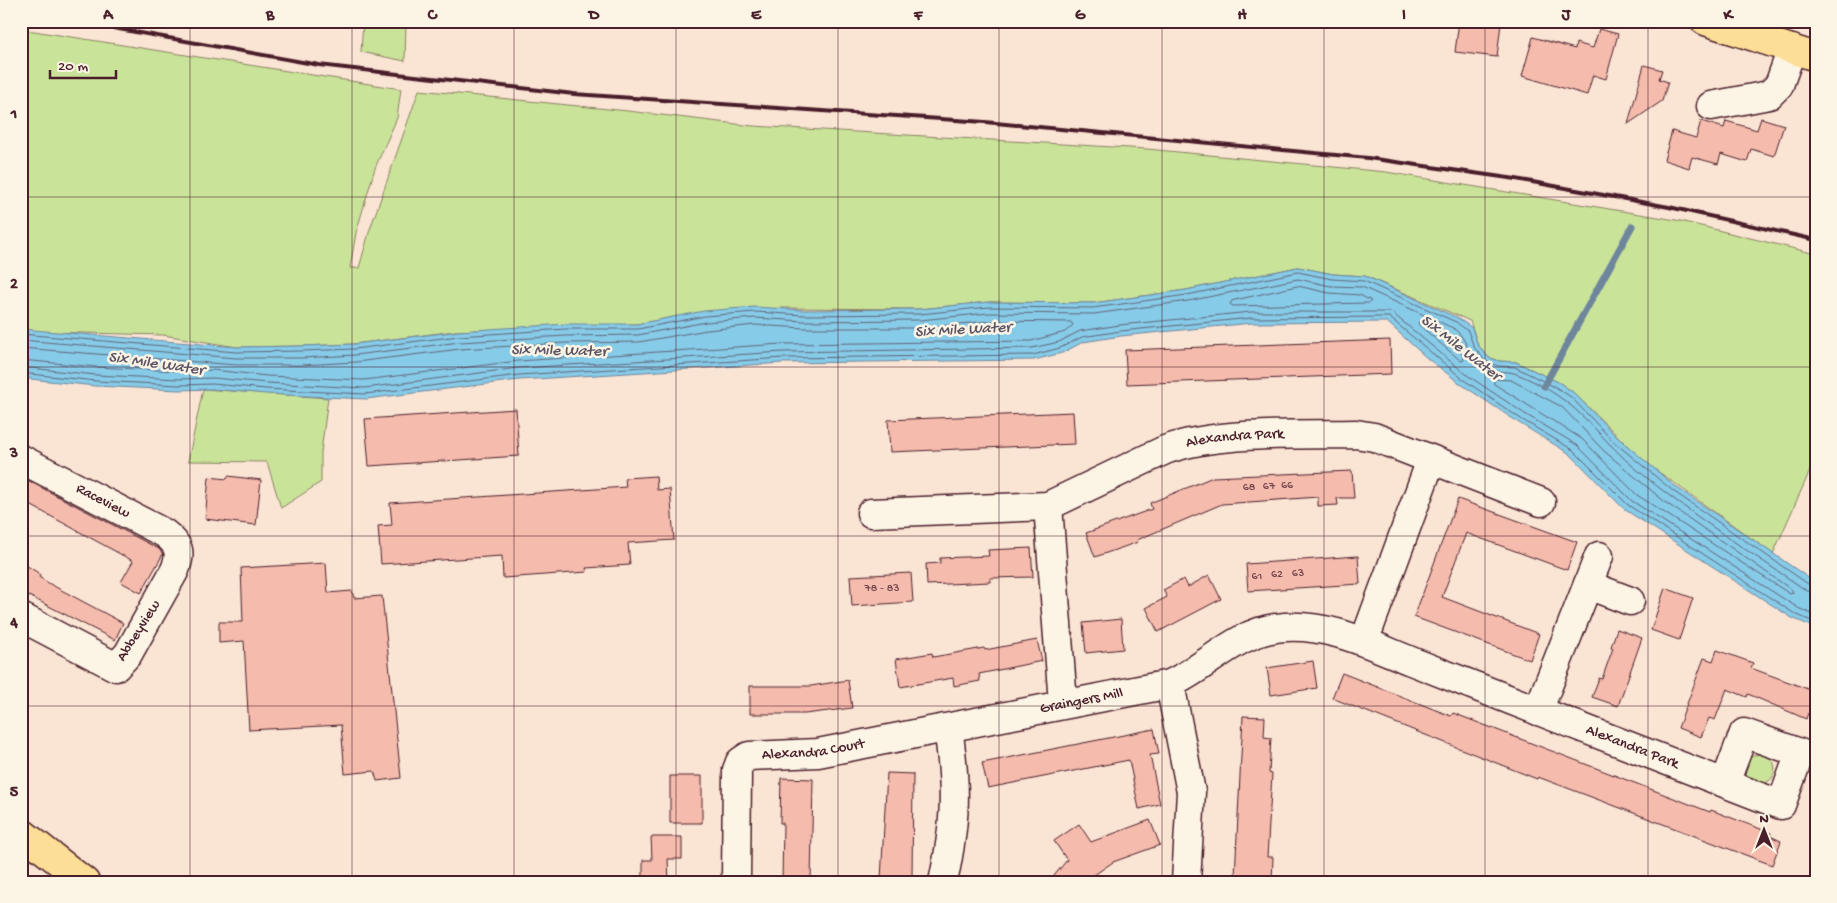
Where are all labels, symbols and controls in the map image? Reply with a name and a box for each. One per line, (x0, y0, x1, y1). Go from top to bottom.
text: A (102, 7, 114, 26)
text: B (265, 7, 275, 26)
text: C (427, 7, 438, 26)
text: D (587, 7, 600, 26)
text: E (751, 7, 762, 26)
text: F (913, 7, 924, 26)
text: G (1075, 7, 1086, 26)
text: H (1237, 7, 1247, 26)
text: I (1402, 7, 1406, 26)
text: J (1561, 7, 1572, 26)
text: K (1723, 7, 1735, 26)
scale bar (50, 48, 116, 80)
text: 20 m (58, 58, 88, 76)
text: 1 (10, 106, 17, 125)
text: 2 (10, 276, 18, 295)
water label: Six Mile Water (1416, 312, 1506, 388)
water label: Six Mile Water (914, 319, 1015, 343)
water label: Six Mile Water (511, 342, 611, 362)
water label: Six Mile Water (107, 349, 208, 382)
street label: Alexandra Park (1184, 425, 1285, 453)
text: 3 (9, 445, 18, 464)
house number: 66 (1281, 479, 1294, 493)
street label: Raceview (73, 480, 133, 523)
house number: 67 (1263, 480, 1276, 494)
house number: 68 (1243, 481, 1256, 495)
house number: 63 (1292, 567, 1304, 581)
house number: 62 (1271, 568, 1283, 582)
house number: 61 (1252, 570, 1263, 584)
house number: 78 - 83 (863, 582, 900, 596)
street label: Abbeyview (113, 597, 165, 665)
text: 4 (9, 615, 18, 634)
street label: Graingers Mill (1038, 684, 1125, 718)
street label: Alexandra Park (1583, 721, 1682, 774)
street label: Alexandra Court (761, 735, 868, 764)
text: 5 (10, 784, 19, 803)
north arrow (1740, 806, 1790, 856)
text: N (1759, 811, 1769, 828)

